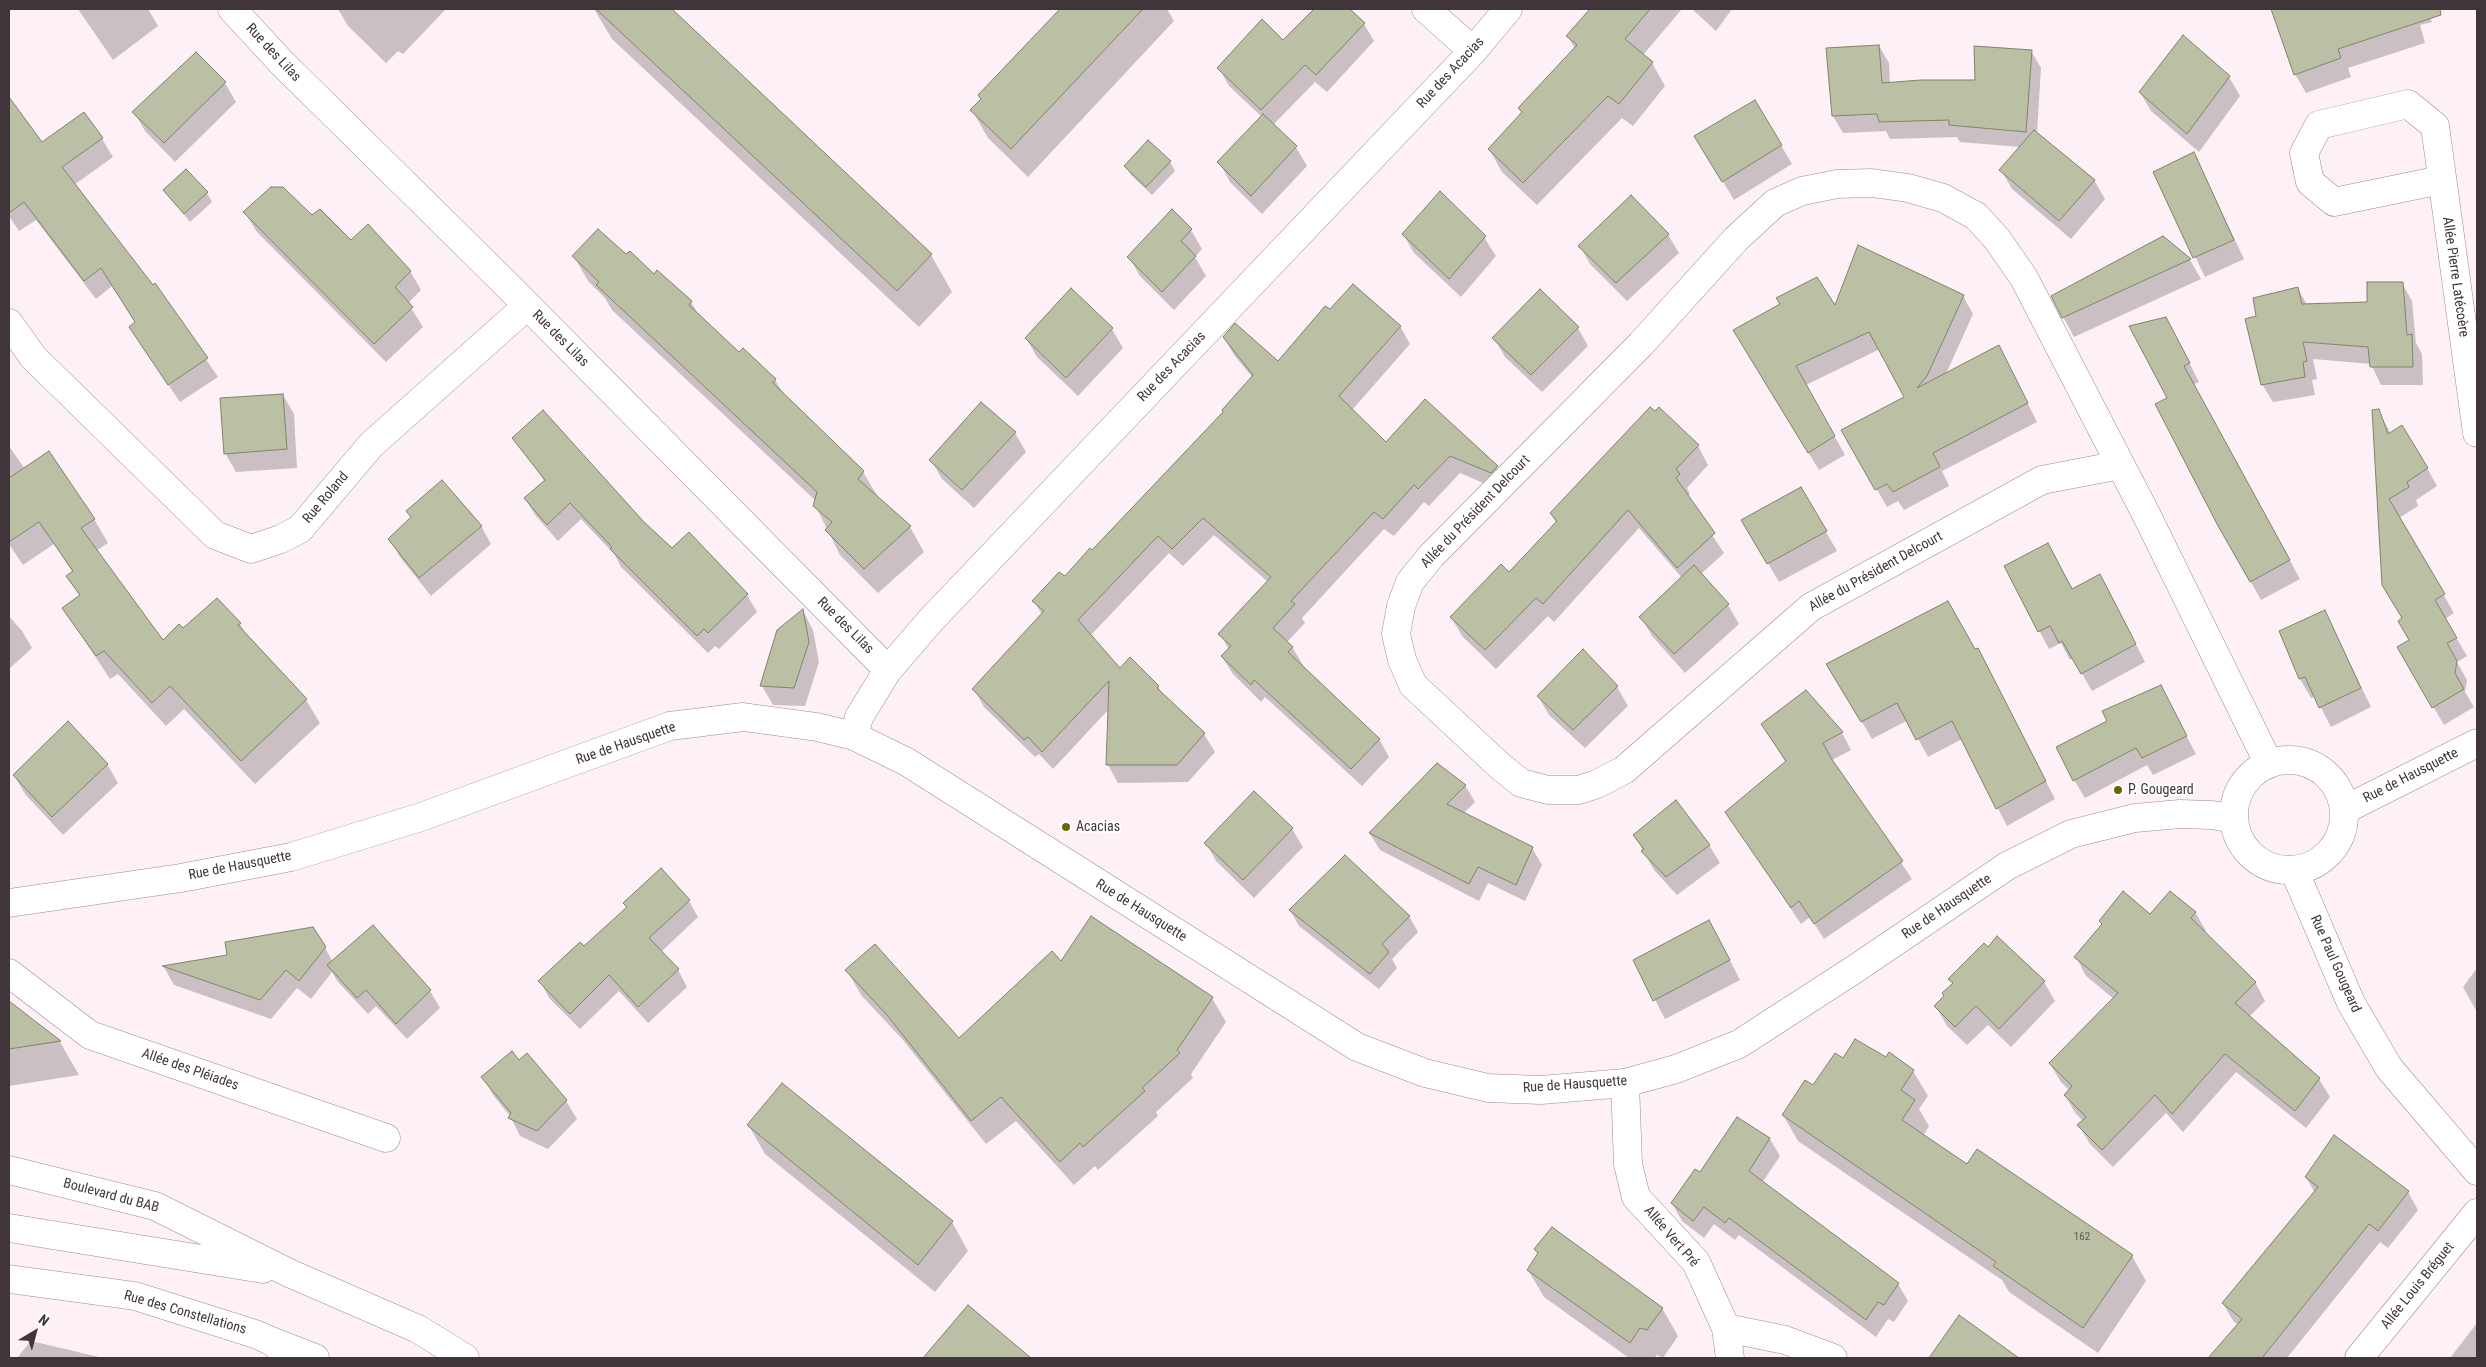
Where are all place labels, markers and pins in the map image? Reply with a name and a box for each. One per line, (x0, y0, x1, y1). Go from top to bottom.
place label: P. Gougeard (2128, 782, 2194, 798)
marker: P. Gougeard (2112, 784, 2124, 796)
place label: Acacias (1076, 819, 1120, 835)
marker: Acacias (1060, 821, 1072, 833)

